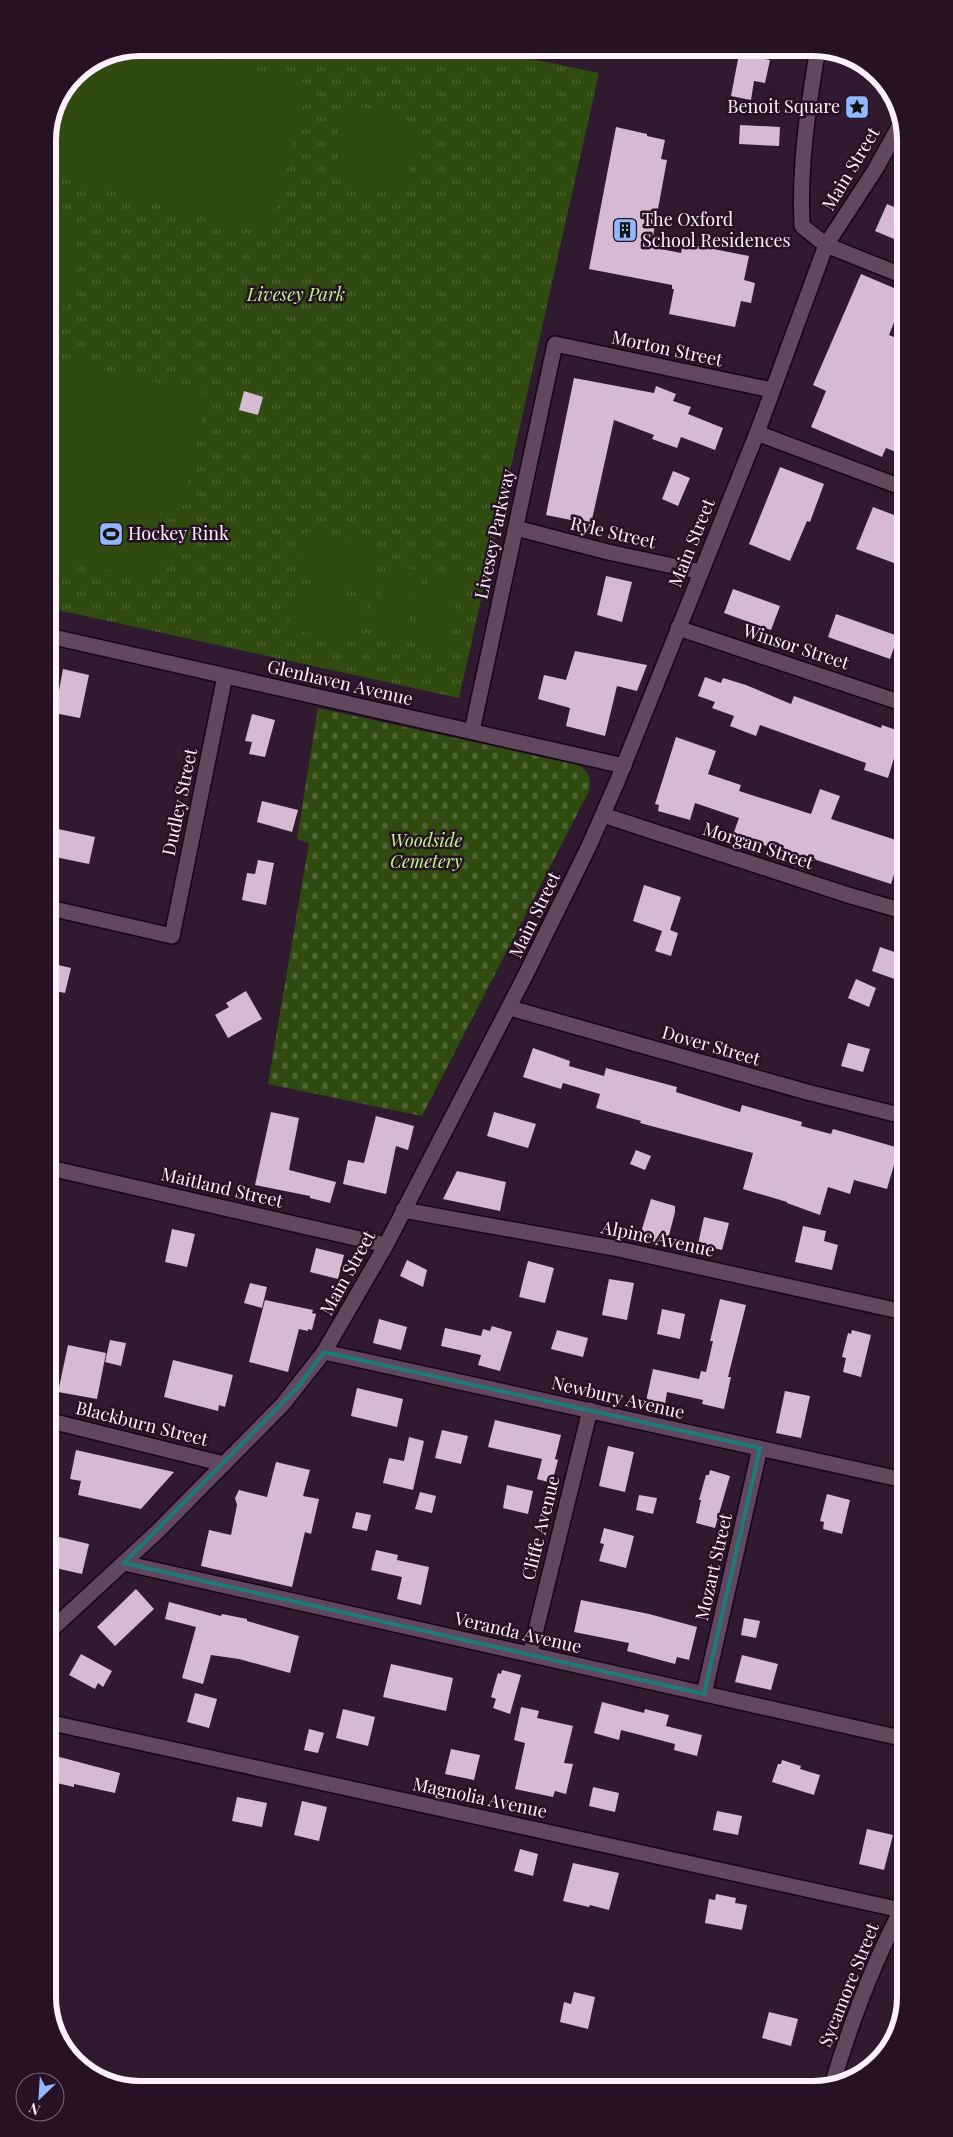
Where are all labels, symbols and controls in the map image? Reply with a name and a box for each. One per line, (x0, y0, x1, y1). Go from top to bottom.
place label: Benoit Square (727, 94, 840, 118)
place icon: Benoit Square (844, 94, 870, 120)
street label: Main Street (816, 122, 885, 215)
place label: The Oxford School Residences (642, 207, 791, 252)
building icon: The Oxford School Residences (612, 217, 638, 243)
park label: Livesey Park (246, 282, 345, 306)
street label: Morton Street (609, 325, 726, 372)
street label: Livesey Parkway (469, 467, 520, 601)
street label: Main Street (662, 494, 720, 590)
street label: Ryle Street (568, 511, 659, 554)
sports icon: Hockey Rink (98, 521, 124, 547)
place label: Hockey Rink (128, 521, 229, 545)
street label: Winsor Street (739, 617, 853, 675)
street label: Glenhaven Avenue (265, 654, 415, 710)
street label: Dudley Street (156, 745, 202, 858)
street label: Morgan Street (700, 816, 817, 874)
park label: Woodside Cemetery (390, 828, 462, 873)
street label: Main Street (503, 867, 566, 962)
street label: Dover Street (659, 1020, 764, 1071)
street label: Maitland Street (159, 1161, 286, 1213)
street label: Alpine Avenue (598, 1214, 717, 1262)
street label: Main Street (314, 1225, 381, 1319)
street label: Newbury Avenue (549, 1370, 687, 1424)
street label: Blackburn Street (74, 1395, 211, 1451)
street label: Cliffe Avenue (515, 1473, 565, 1582)
street label: Mozart Street (689, 1510, 737, 1623)
street label: Veranda Avenue (451, 1606, 584, 1658)
street label: Magnolia Avenue (411, 1771, 550, 1823)
street label: Sycamore Street (812, 1918, 884, 2050)
north arrow (15, 2072, 65, 2122)
text: N (26, 2098, 43, 2120)

